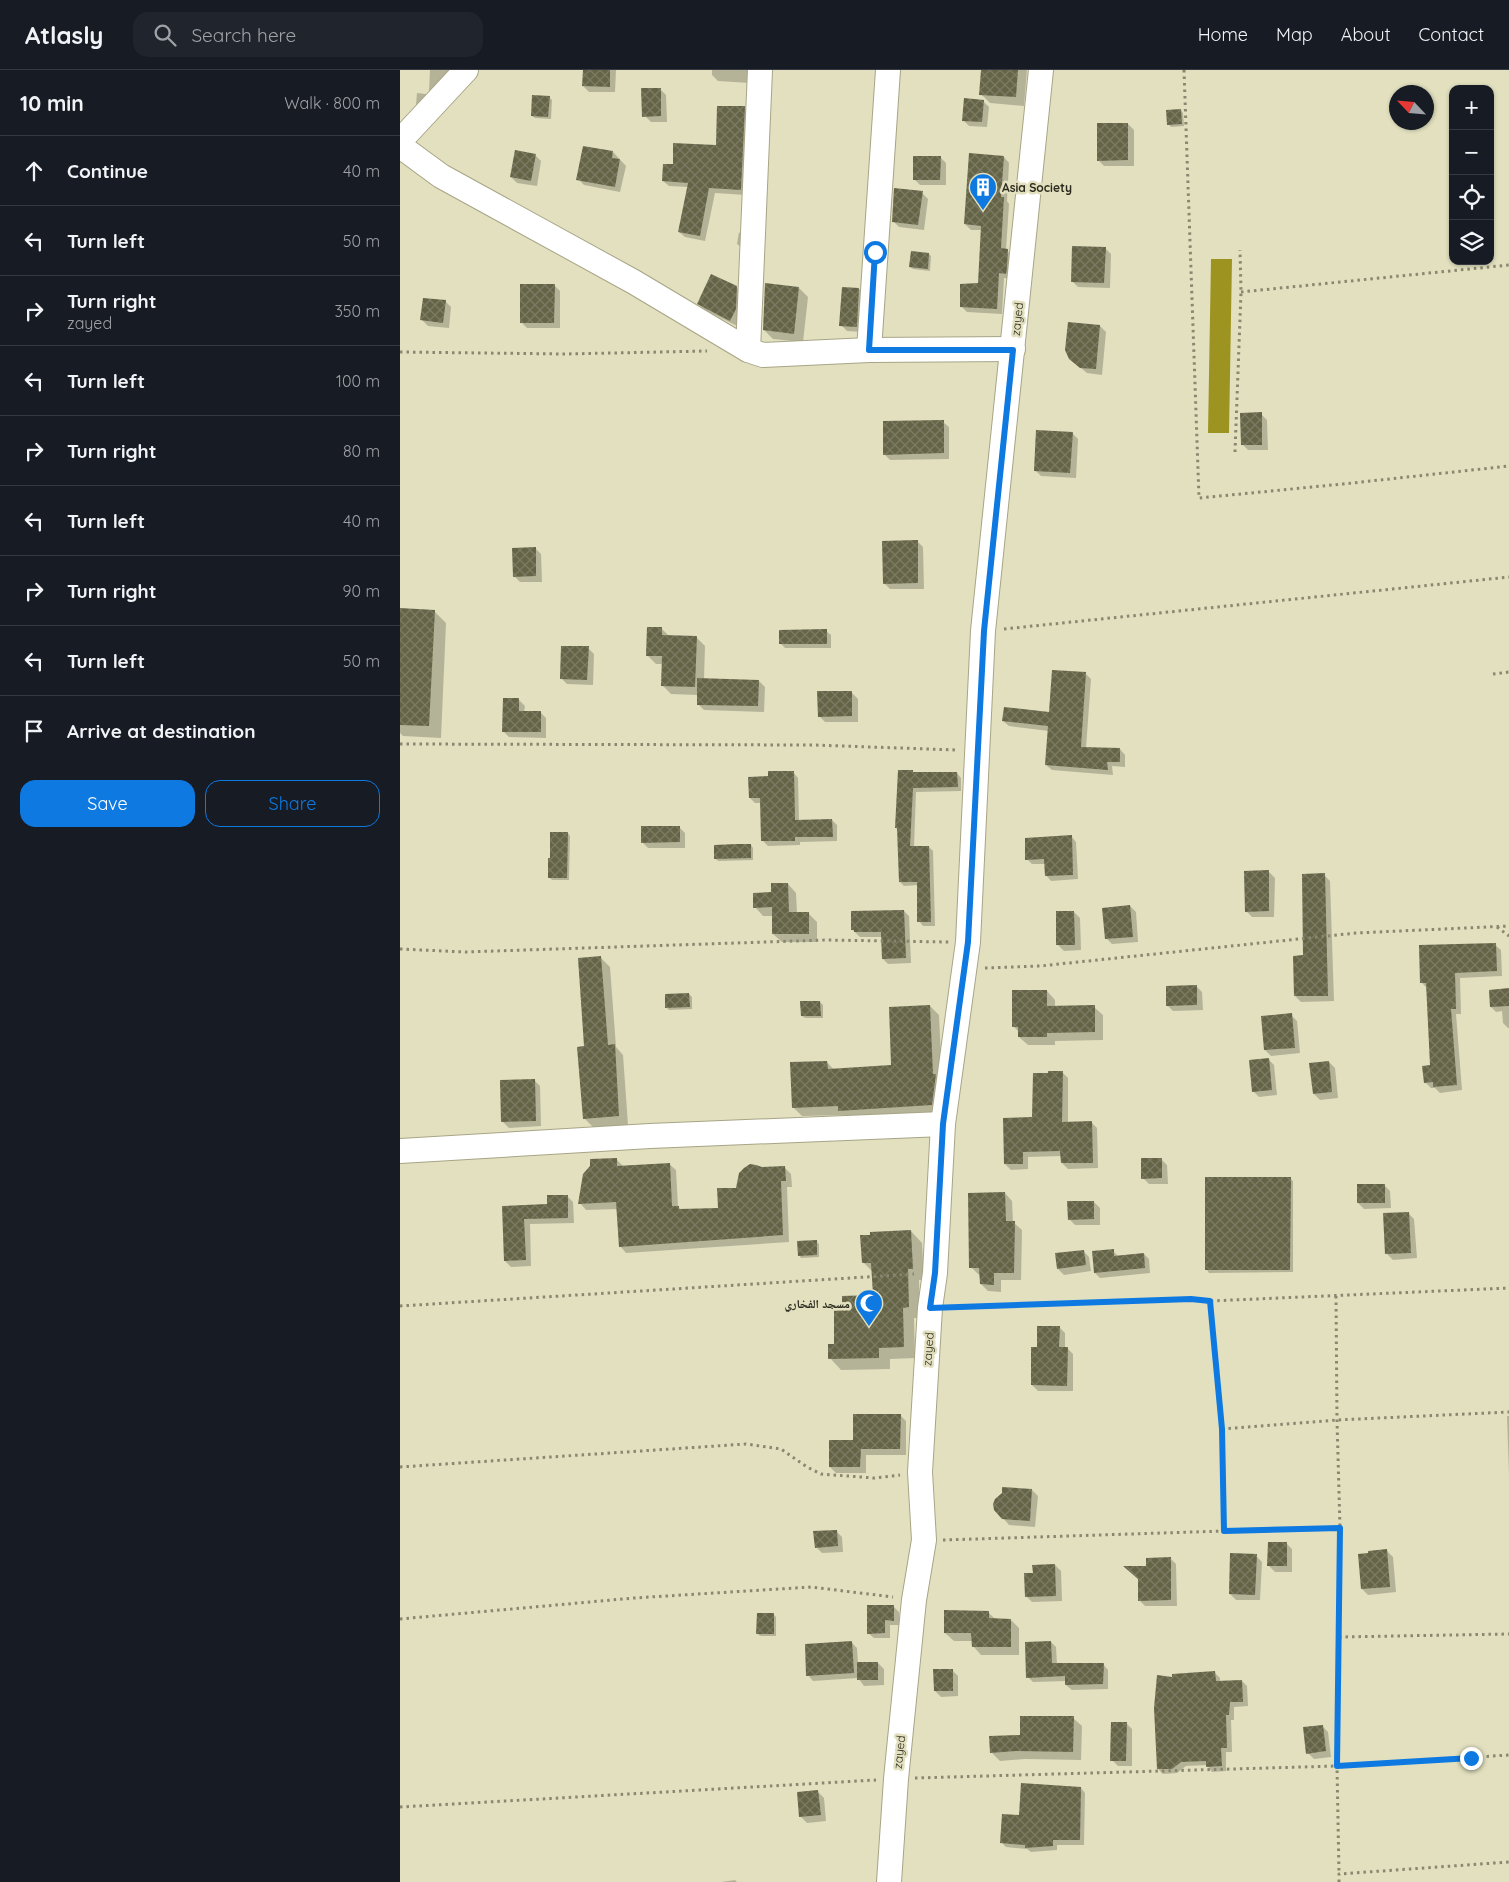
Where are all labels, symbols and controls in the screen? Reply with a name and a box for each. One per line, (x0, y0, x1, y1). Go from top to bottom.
search box (133, 12, 483, 57)
text: Atlasly (25, 20, 103, 50)
icon: search (151, 21, 179, 49)
text: Search here (191, 23, 296, 47)
text: Home (1198, 23, 1248, 46)
text: Map (1276, 23, 1313, 46)
text: About (1341, 23, 1391, 46)
text: Contact (1419, 23, 1484, 46)
north arrow (1389, 85, 1434, 130)
map controls (1449, 85, 1494, 265)
button: + (1449, 85, 1494, 130)
text: 10 min (20, 90, 84, 116)
text: Walk · 800 m (284, 93, 380, 113)
button: − (1449, 130, 1494, 175)
icon: ahead (20, 157, 48, 185)
text: Continue (67, 159, 148, 183)
text: 40 m (343, 161, 380, 181)
building icon: Asia Society (968, 172, 998, 211)
button: locate (1449, 175, 1494, 220)
place label: Asia Society (1002, 180, 1072, 195)
button: layers (1449, 220, 1494, 265)
icon: left (20, 227, 48, 255)
text: Turn left (67, 229, 145, 253)
text: 50 m (343, 231, 380, 251)
route start (864, 241, 887, 264)
text: Turn right (67, 289, 156, 313)
icon: right (20, 297, 48, 325)
text: 350 m (334, 301, 380, 321)
street label: zayed (1008, 301, 1026, 337)
text: zayed (67, 313, 112, 333)
icon: left (20, 367, 48, 395)
text: Turn left (67, 369, 145, 393)
text: 100 m (336, 371, 380, 391)
icon: right (20, 437, 48, 465)
text: Turn right (67, 439, 156, 463)
text: 80 m (343, 441, 380, 461)
icon: left (20, 507, 48, 535)
text: Turn left (67, 509, 145, 533)
text: 40 m (343, 511, 380, 531)
icon: right (20, 577, 48, 605)
text: Turn right (67, 579, 156, 603)
text: 90 m (343, 581, 380, 601)
icon: left (20, 647, 48, 675)
text: Turn left (67, 649, 145, 673)
text: 50 m (343, 651, 380, 671)
icon: arrive (20, 717, 48, 745)
text: Arrive at destination (67, 719, 256, 743)
button: Save (20, 780, 195, 827)
button: Share (205, 780, 380, 827)
mosque icon: مسجد الفخاري (854, 1288, 884, 1327)
place label: مسجد الفخاري (784, 1296, 850, 1313)
street label: zayed (919, 1332, 937, 1366)
street label: zayed (890, 1734, 908, 1770)
route end (1460, 1747, 1483, 1770)

